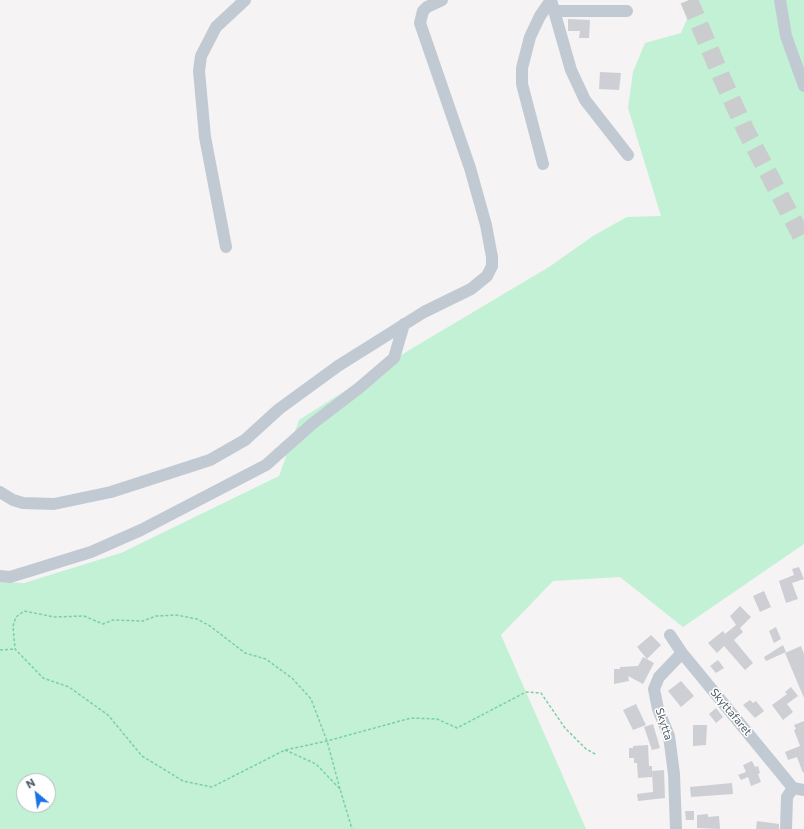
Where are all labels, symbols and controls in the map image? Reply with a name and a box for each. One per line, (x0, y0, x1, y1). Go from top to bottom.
street label: Skyttafaret (708, 686, 754, 738)
street label: Skytta (653, 706, 675, 742)
north arrow (16, 773, 56, 813)
text: N (24, 775, 37, 791)

